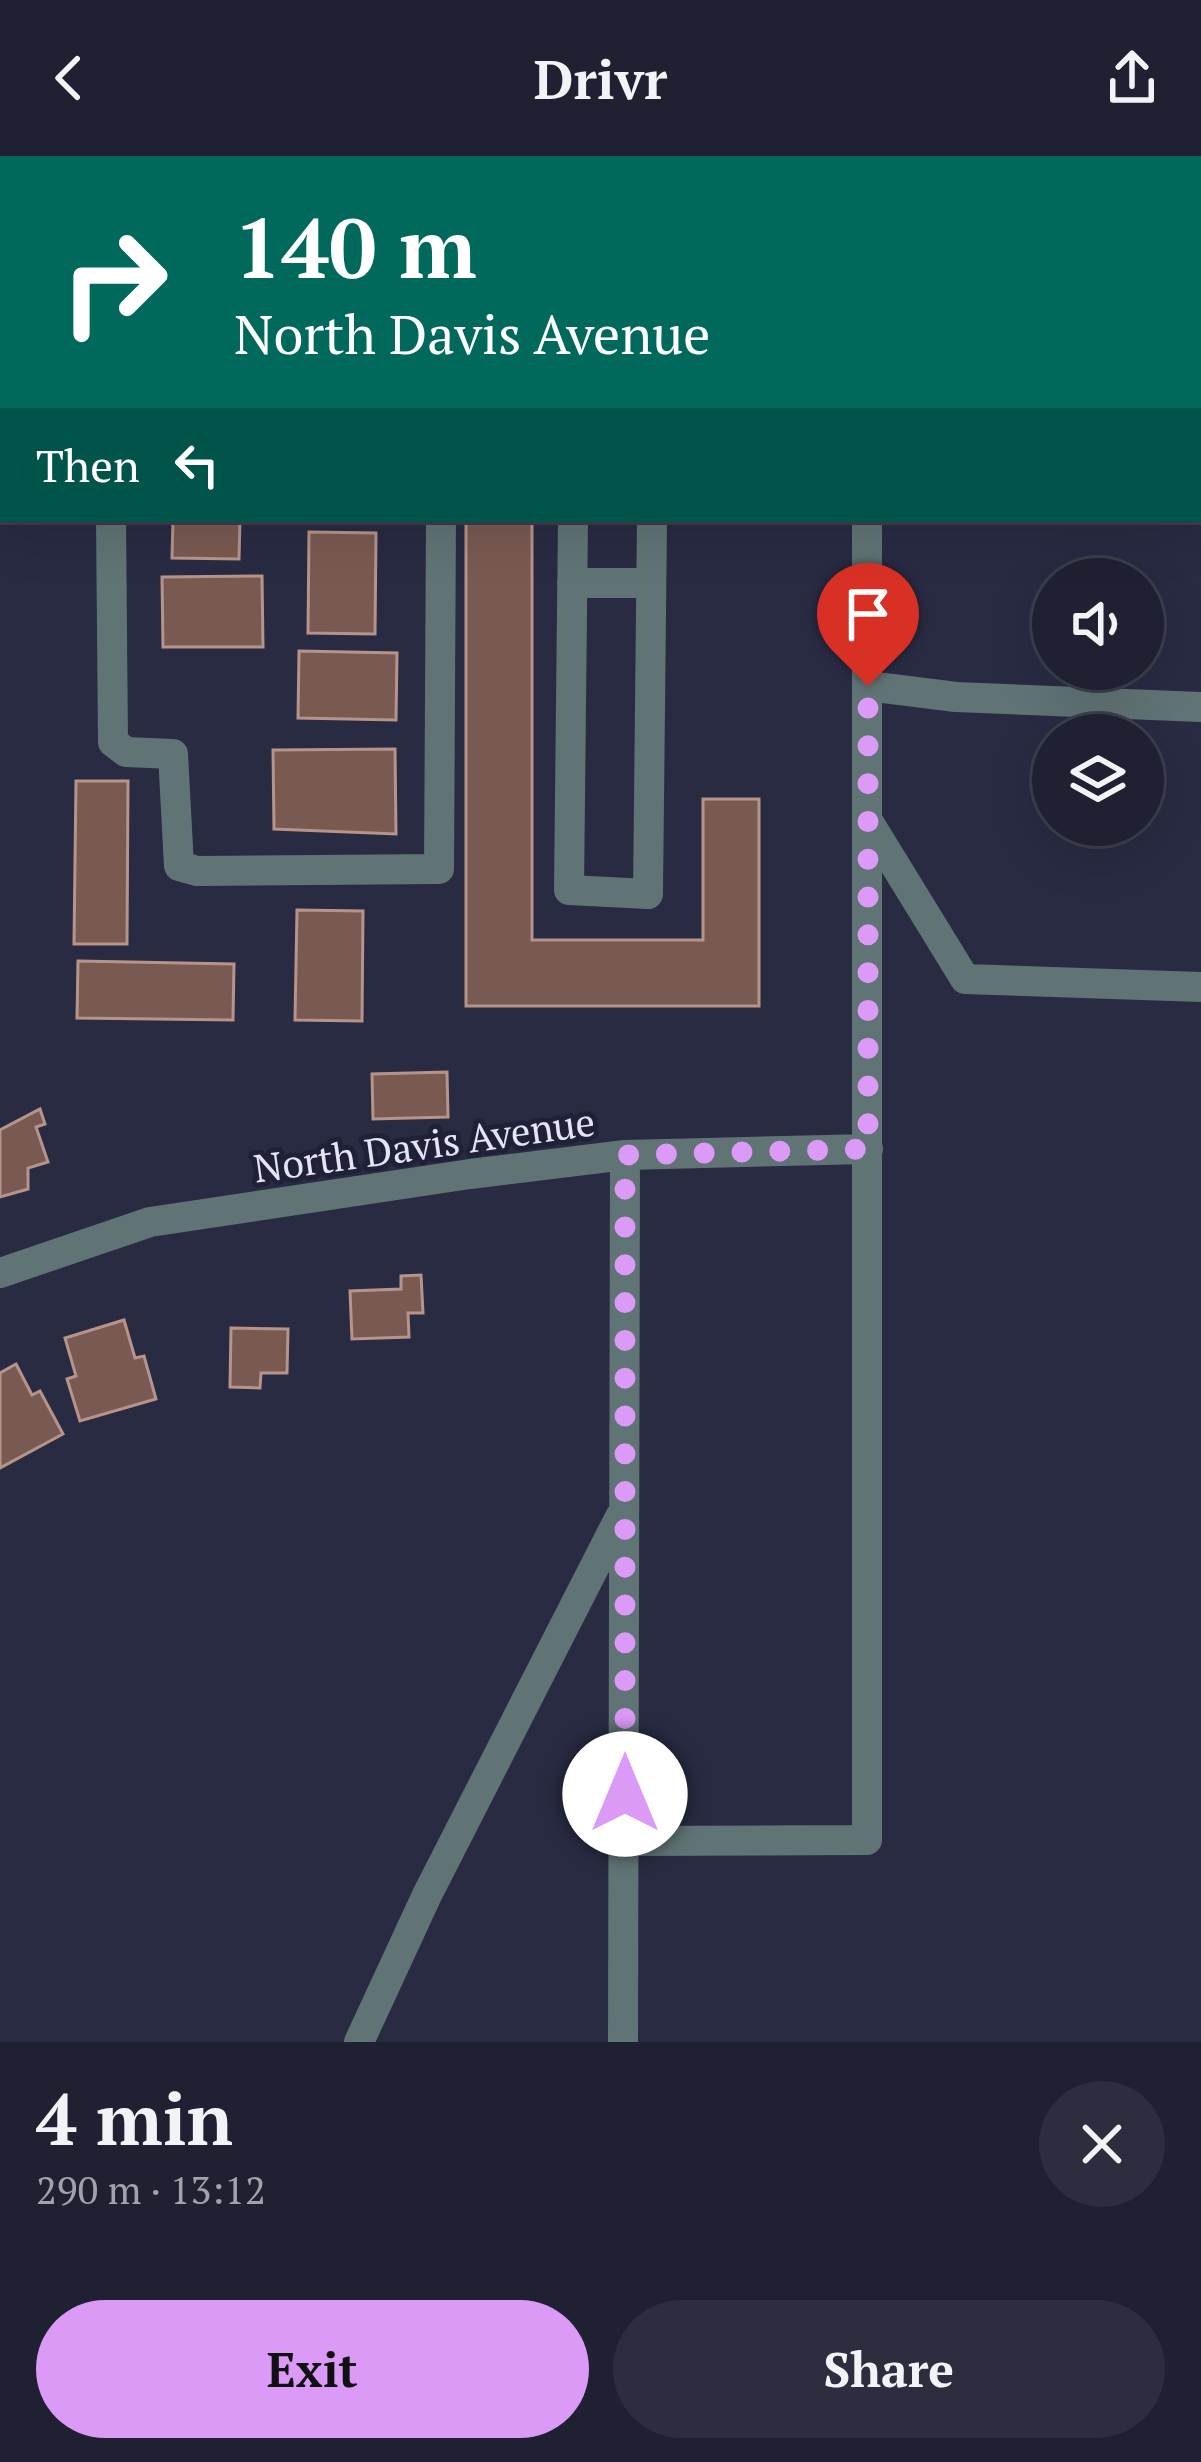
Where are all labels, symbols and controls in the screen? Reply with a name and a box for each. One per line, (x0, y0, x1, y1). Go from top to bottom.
text: Drivr (534, 43, 667, 114)
icon: back (36, 45, 102, 111)
icon: share (1099, 45, 1165, 111)
text: 140 m (234, 191, 477, 302)
icon: right (36, 204, 192, 360)
text: North Davis Avenue (234, 298, 710, 369)
icon: left (164, 432, 230, 498)
text: Then (36, 435, 140, 495)
map controls (1032, 558, 1164, 846)
button: sound (1032, 558, 1164, 690)
pin (817, 563, 919, 686)
icon: arrive (835, 581, 901, 647)
button: layers (1032, 714, 1164, 846)
street label: North Davis Avenue (250, 1094, 598, 1194)
position arrow (562, 1731, 688, 1857)
text: 4 min (36, 2070, 233, 2166)
button: close (1039, 2081, 1165, 2207)
text: 290 m · 13:12 (36, 2163, 266, 2215)
button: Exit (36, 2300, 589, 2438)
button: Share (613, 2300, 1165, 2438)

